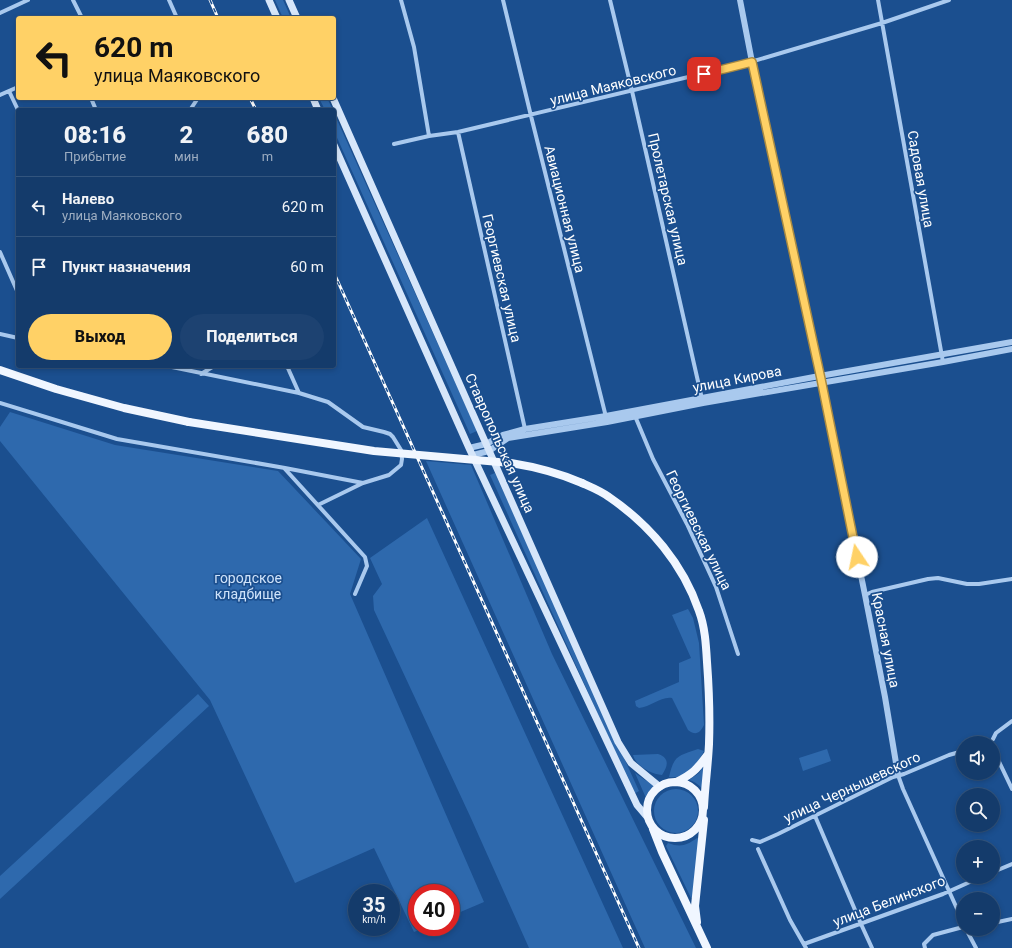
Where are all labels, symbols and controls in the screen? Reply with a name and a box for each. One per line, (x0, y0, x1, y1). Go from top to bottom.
text: 620 m (94, 31, 173, 64)
icon: left (28, 32, 80, 84)
pin (687, 57, 721, 91)
street label: улица Маяковского (548, 62, 678, 108)
icon: arrive (693, 63, 715, 85)
text: улица Маяковского (94, 65, 260, 86)
text: 08:16 (64, 121, 126, 149)
text: 2 (179, 121, 193, 149)
text: 680 (247, 121, 288, 149)
street label: Садовая улица (905, 129, 937, 229)
street label: Пролетарская улица (645, 131, 691, 267)
street label: Авиационная улица (541, 144, 589, 274)
text: Прибытие (64, 149, 126, 164)
text: мин (174, 149, 199, 164)
text: m (262, 149, 273, 164)
text: Налево (62, 190, 114, 208)
icon: left (28, 196, 50, 218)
text: 620 m (282, 198, 324, 216)
text: улица Маяковского (62, 208, 182, 223)
street label: Георгиевская улица (479, 212, 525, 344)
icon: arrive (28, 256, 50, 278)
text: Пункт назначения (62, 258, 191, 276)
text: 60 m (290, 258, 324, 276)
button: Выход (28, 314, 172, 360)
button: Поделиться (180, 314, 324, 360)
street label: улица Кирова (691, 363, 783, 395)
street label: Ставропольская улица (462, 371, 538, 515)
street label: Георгиевская улица (663, 468, 735, 592)
position arrow (836, 536, 878, 578)
park label: городское кладбище (214, 570, 282, 602)
street label: Красная улица (869, 591, 903, 689)
map controls (956, 736, 1000, 936)
button: sound (956, 736, 1000, 780)
street label: улица Чернышевского (781, 748, 923, 826)
button: search (956, 788, 1000, 832)
button: + (956, 840, 1000, 884)
street label: улица Белинского (831, 872, 947, 930)
speed limit sign: 40 (408, 884, 460, 936)
button: − (956, 892, 1000, 936)
text: 35 (363, 893, 385, 917)
text: km/h (362, 914, 386, 925)

